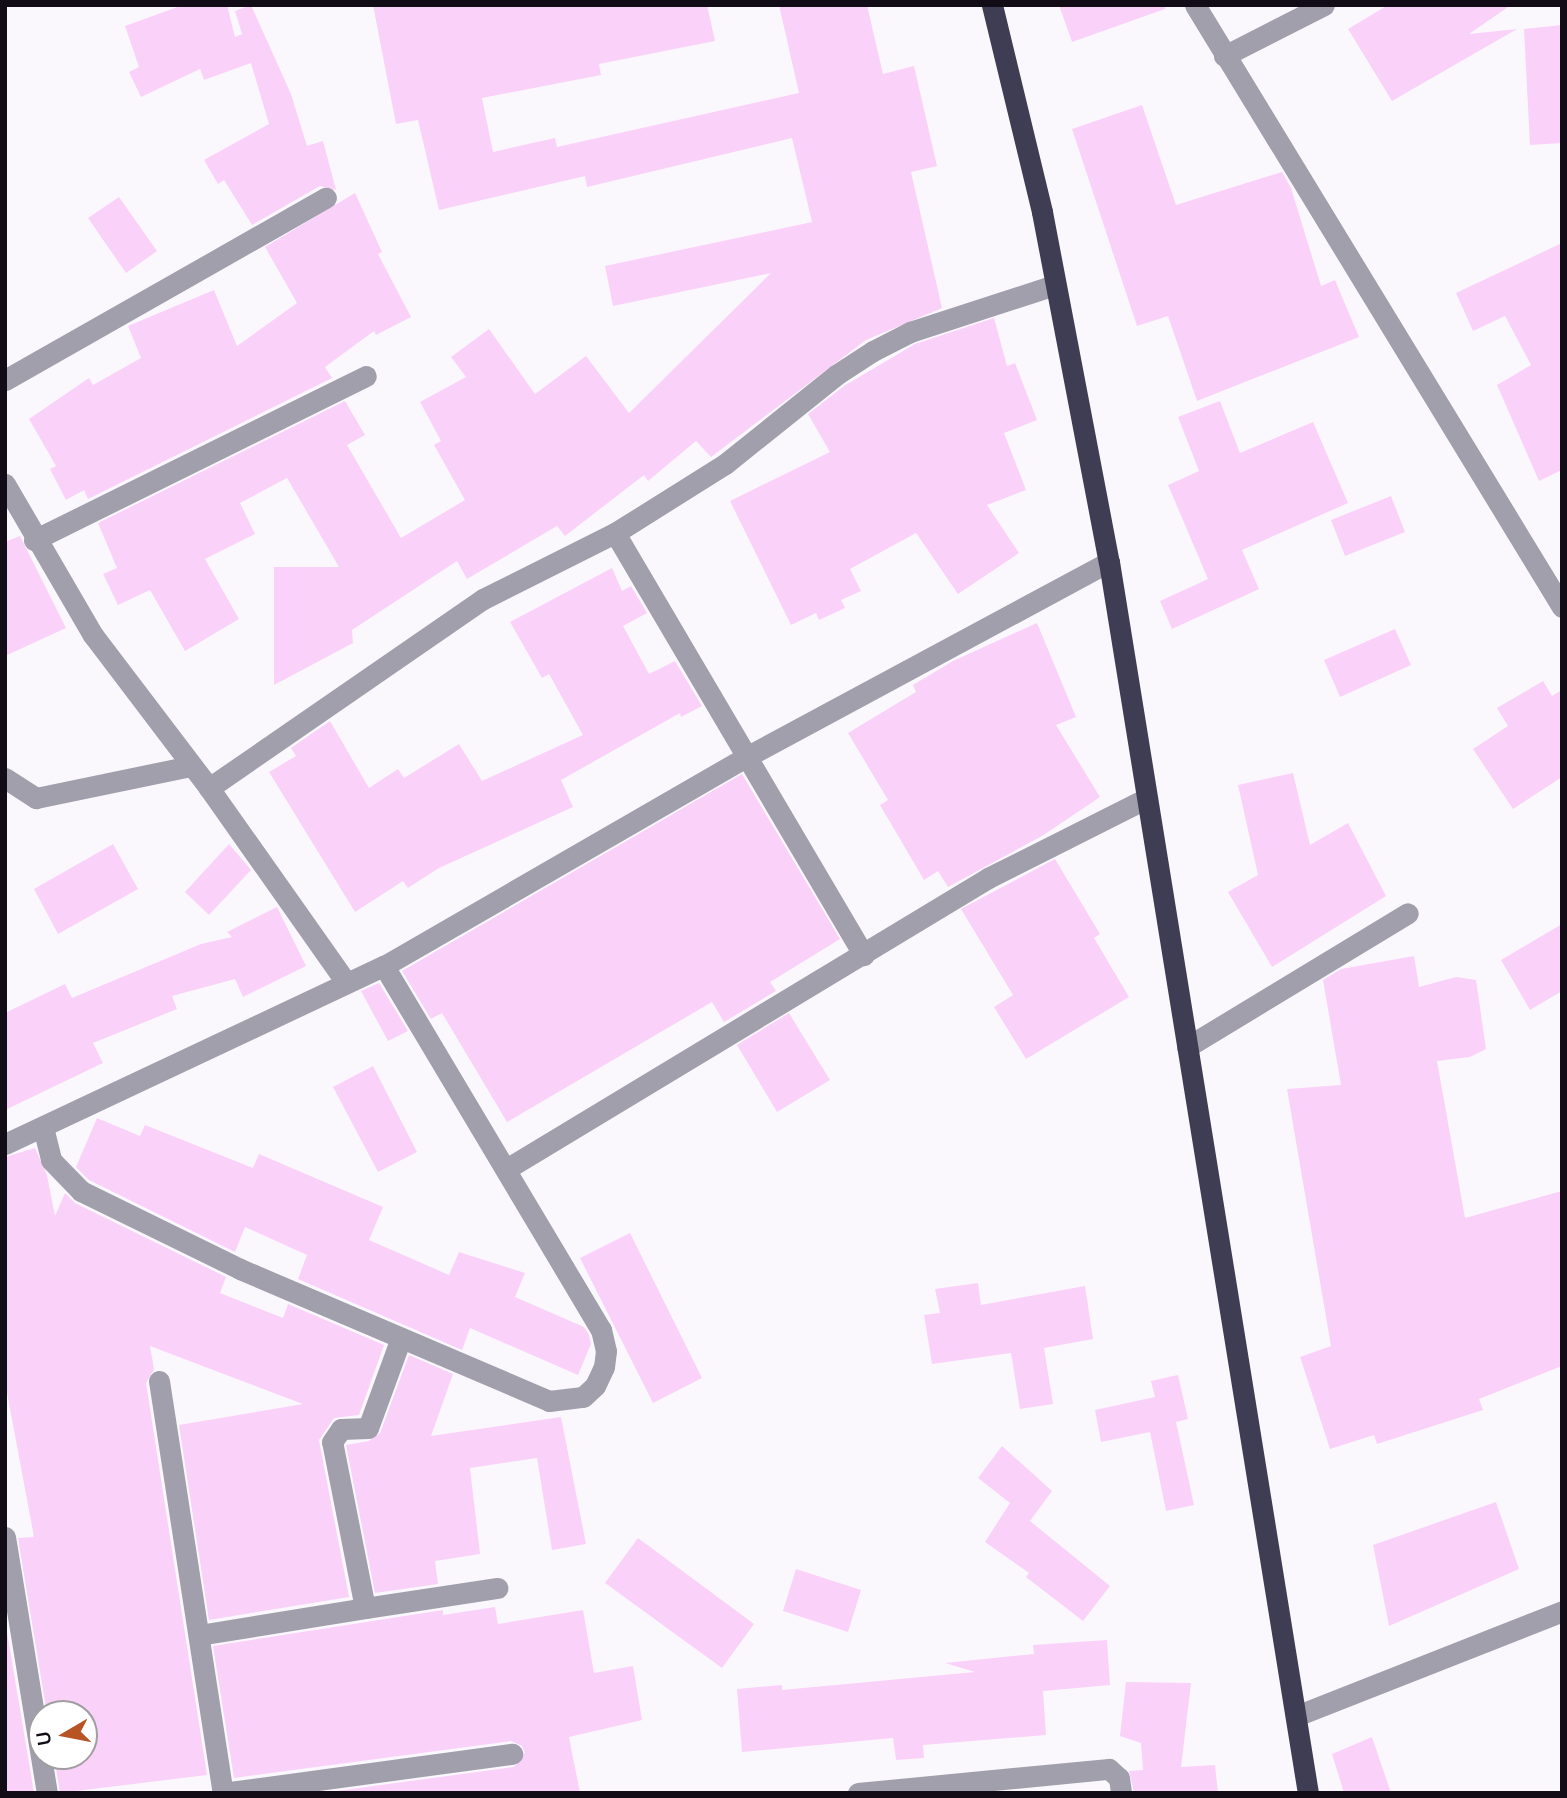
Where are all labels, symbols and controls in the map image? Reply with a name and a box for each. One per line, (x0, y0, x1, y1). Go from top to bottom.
north arrow (28, 1700, 98, 1770)
text: U (30, 1729, 58, 1747)

